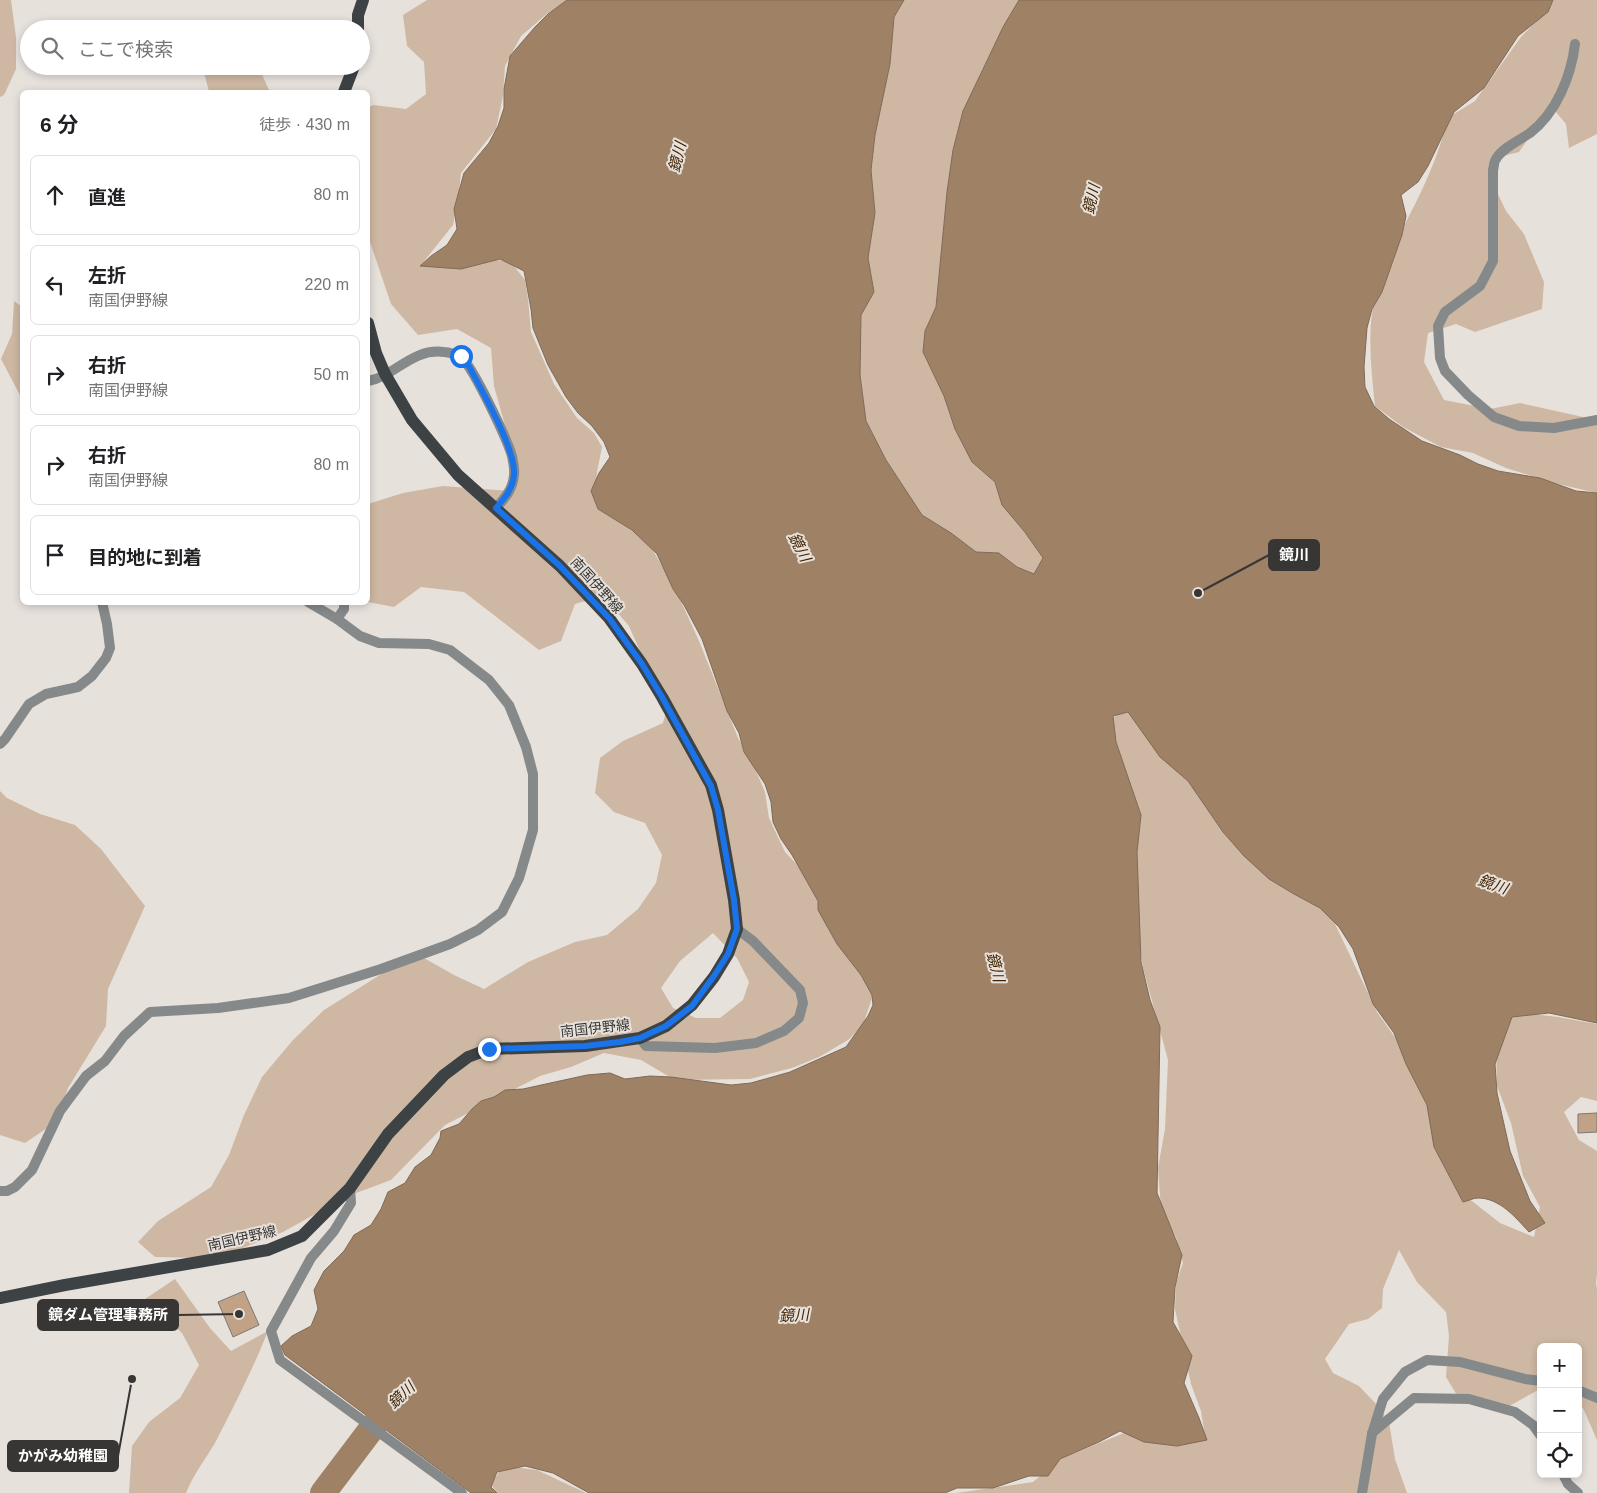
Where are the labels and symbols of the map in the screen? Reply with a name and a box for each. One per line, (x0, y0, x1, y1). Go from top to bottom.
water label: 鏡川 (665, 138, 689, 174)
water label: 鏡川 (1080, 181, 1103, 215)
route start (450, 345, 473, 368)
water label: 鏡川 (786, 530, 815, 566)
callout: 鏡川 (1269, 540, 1319, 570)
text: 鏡川 (1279, 546, 1309, 563)
street label: 南国伊野線 (568, 554, 626, 616)
water label: 鏡川 (1476, 871, 1512, 898)
water label: 鏡川 (984, 950, 1008, 986)
street label: 南国伊野線 (559, 1016, 631, 1040)
route end (478, 1038, 501, 1061)
street label: 南国伊野線 (206, 1222, 278, 1254)
callout: 鏡ダム管理事務所 (38, 1300, 178, 1330)
text: 鏡ダム管理事務所 (48, 1306, 168, 1323)
water label: 鏡川 (779, 1306, 811, 1324)
water label: 鏡川 (384, 1377, 419, 1411)
callout: かがみ幼稚園 (8, 1441, 118, 1471)
text: かがみ幼稚園 (18, 1447, 108, 1464)

